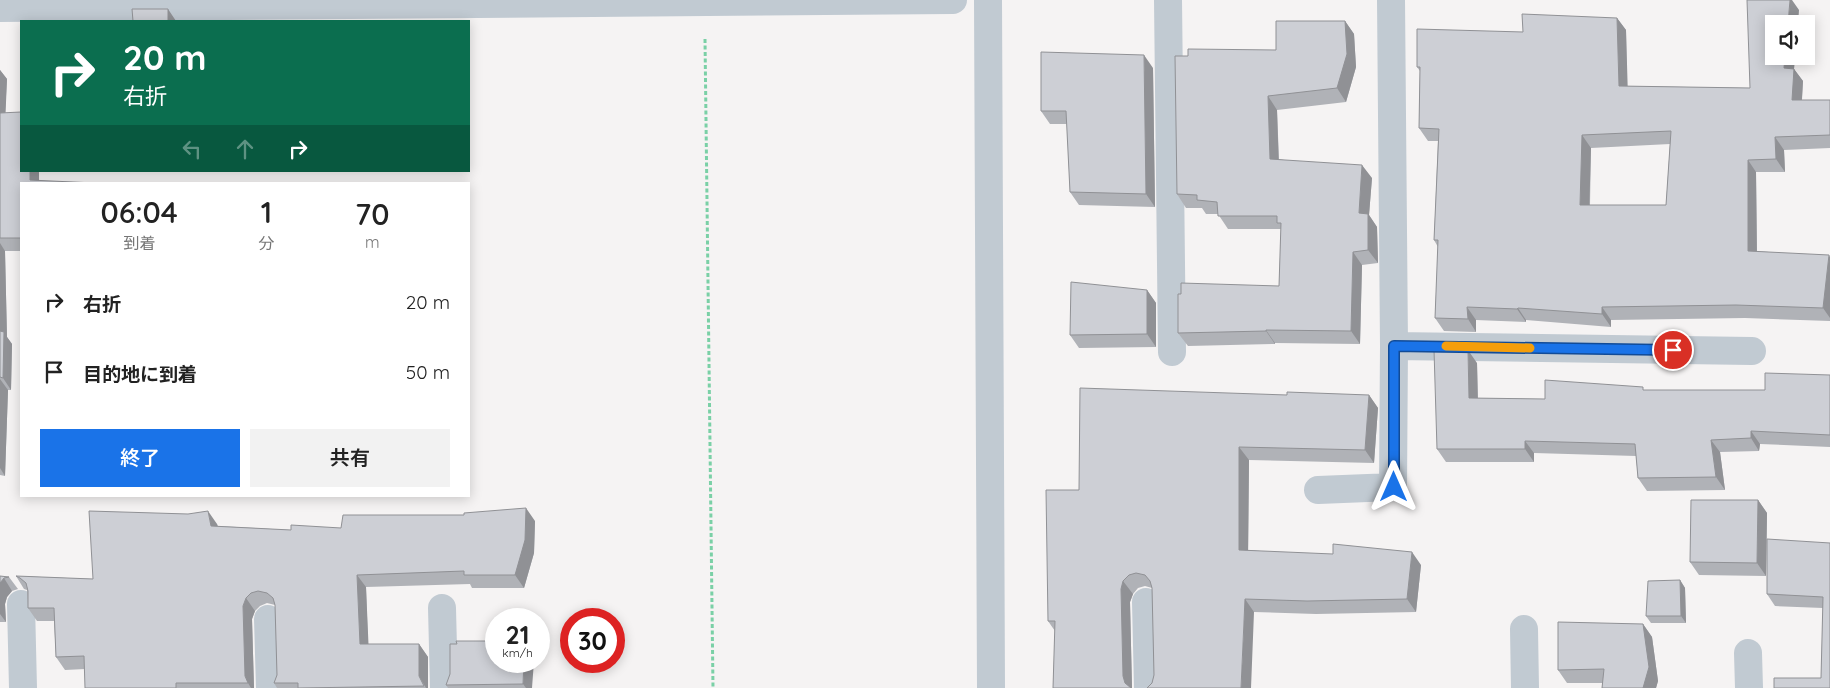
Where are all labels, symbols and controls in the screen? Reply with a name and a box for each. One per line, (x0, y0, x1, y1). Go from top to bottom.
map controls (1765, 15, 1815, 65)
button: sound (1765, 15, 1815, 65)
text: 20 m (123, 35, 206, 79)
icon: right (40, 40, 105, 105)
text: 右折 (123, 82, 167, 110)
icon: left (178, 135, 206, 163)
icon: ahead (231, 135, 259, 163)
icon: right (284, 135, 312, 163)
text: 06:04 (101, 193, 178, 231)
text: 1 (261, 193, 272, 231)
text: 70 (355, 195, 389, 233)
text: m (365, 232, 380, 252)
text: 到着 (123, 233, 155, 253)
text: 分 (258, 233, 274, 253)
icon: right (40, 288, 68, 316)
text: 20 m (406, 290, 450, 314)
text: 右折 (83, 292, 121, 316)
pin (1652, 329, 1694, 371)
icon: arrive (1659, 336, 1687, 364)
icon: arrive (40, 358, 68, 386)
text: 50 m (406, 360, 450, 384)
text: 目的地に到着 (83, 362, 197, 386)
button: 終了 (40, 429, 240, 487)
button: 共有 (250, 429, 450, 487)
position arrow (1367, 460, 1419, 512)
speed limit sign: 30 (560, 608, 625, 673)
text: 21 (506, 619, 529, 650)
text: km/h (502, 645, 533, 660)

